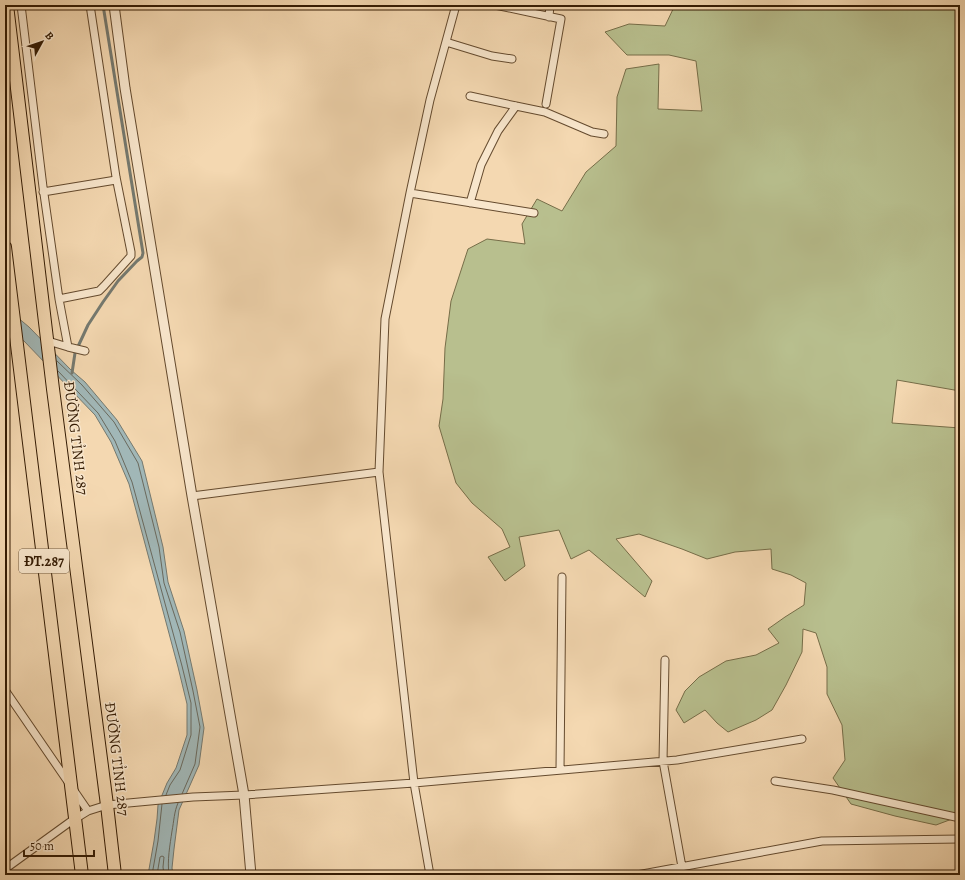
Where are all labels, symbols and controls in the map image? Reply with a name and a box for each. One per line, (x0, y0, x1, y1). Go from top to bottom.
north arrow (22, 22, 62, 62)
text: B (41, 28, 57, 43)
street label: ĐƯỜNG TỈNH 287 (59, 380, 93, 497)
road number: ĐT.287 (19, 549, 69, 573)
street label: ĐƯỜNG TỈNH 287 (100, 701, 134, 818)
scale bar (24, 832, 94, 858)
text: 50 m (30, 838, 54, 854)

